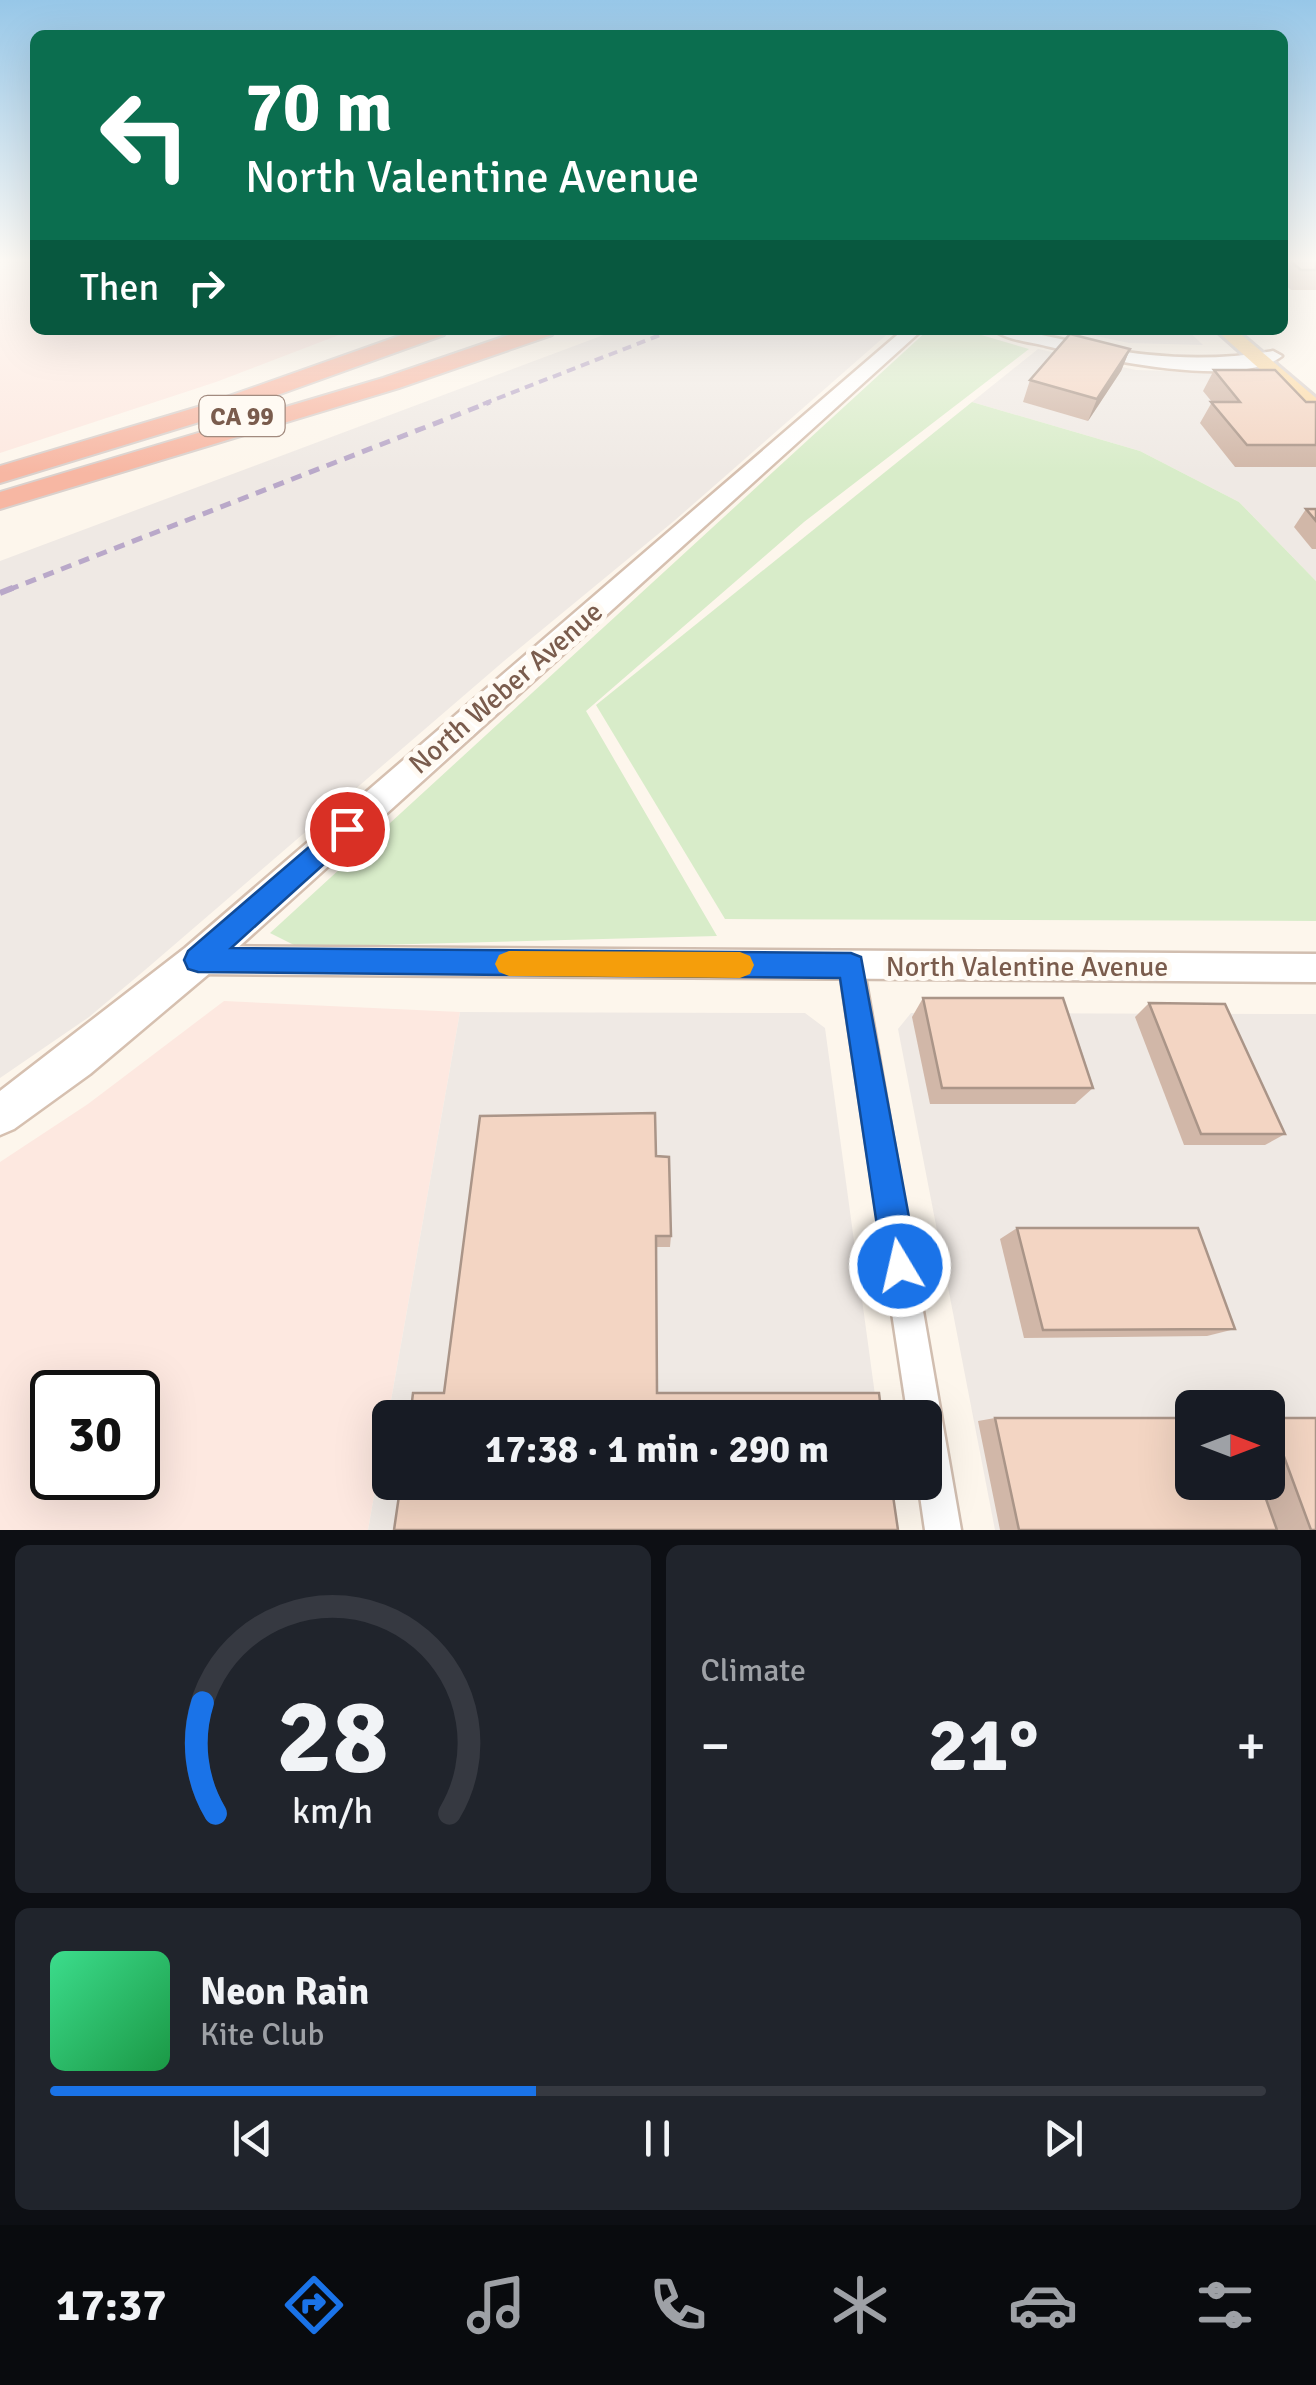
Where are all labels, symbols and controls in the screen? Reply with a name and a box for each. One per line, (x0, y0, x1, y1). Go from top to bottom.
text: 70 m (245, 64, 393, 150)
icon: left (80, 70, 210, 200)
text: North Valentine Avenue (245, 150, 699, 205)
icon: right (179, 260, 234, 315)
text: Then (80, 264, 159, 311)
road number: CA 99 (200, 396, 284, 436)
street label: North Weber Avenue (402, 595, 610, 781)
pin (305, 787, 390, 872)
icon: arrive (320, 802, 375, 857)
street label: North Valentine Avenue (886, 950, 1168, 984)
position arrow (848, 1214, 952, 1318)
speed limit sign: 30 (30, 1370, 160, 1500)
north arrow (1175, 1390, 1285, 1500)
map controls (1175, 1390, 1285, 1500)
text: 17:38 · 1 min · 290 m (485, 1426, 829, 1473)
text: Climate (701, 1651, 806, 1690)
text: 28 (277, 1673, 389, 1801)
text: 21° (928, 1699, 1039, 1792)
text: − (701, 1712, 730, 1780)
text: + (1236, 1712, 1266, 1780)
text: km/h (292, 1789, 373, 1833)
text: Neon Rain (200, 1968, 369, 2015)
text: Kite Club (200, 2015, 324, 2054)
icon: previous (225, 2111, 280, 2166)
icon: pause (630, 2111, 685, 2166)
icon: next (1036, 2111, 1091, 2166)
icon: directions (279, 2270, 349, 2340)
icon: music (461, 2270, 531, 2340)
icon: phone (643, 2270, 713, 2340)
icon: climate (825, 2270, 895, 2340)
icon: car (1008, 2270, 1078, 2340)
icon: filters (1190, 2270, 1260, 2340)
text: 17:37 (56, 2278, 167, 2333)

